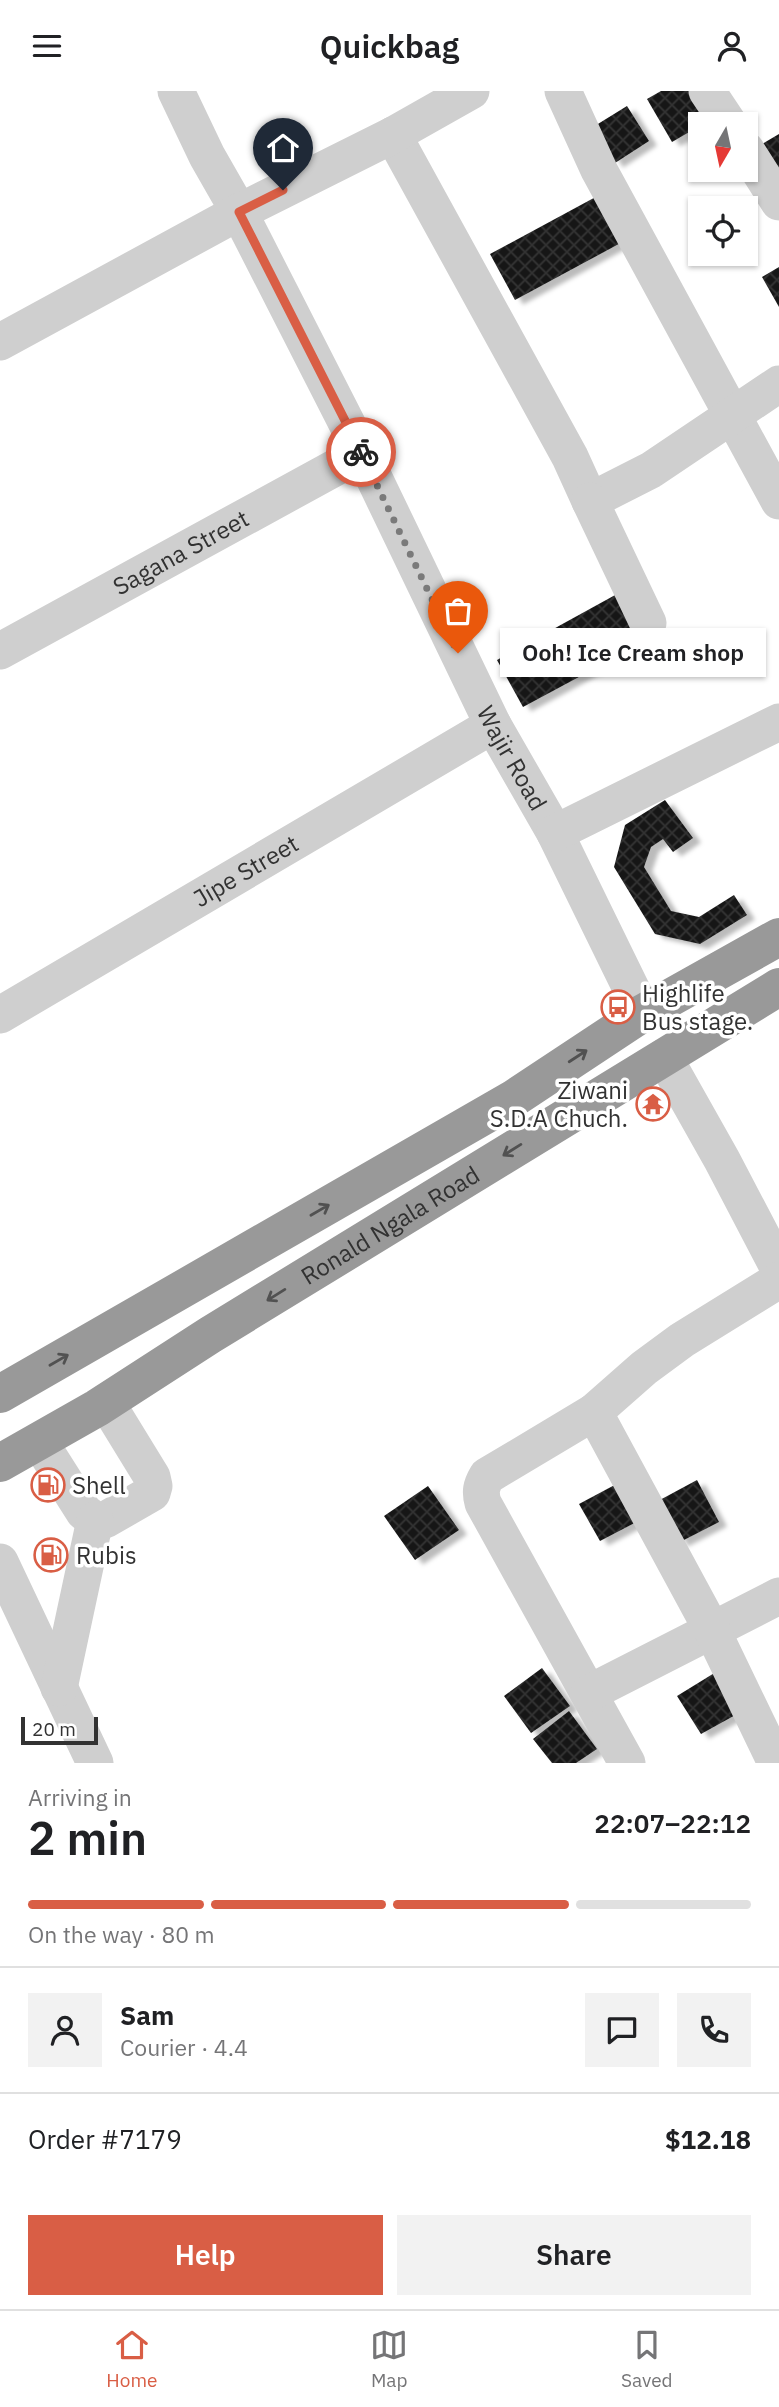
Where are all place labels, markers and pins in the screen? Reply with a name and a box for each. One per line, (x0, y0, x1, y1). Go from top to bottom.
pin (253, 118, 313, 190)
pin (428, 581, 488, 653)
callout: Ooh! Ice Cream shop (500, 629, 766, 677)
place label: Highlife Bus stage. (642, 977, 753, 1037)
bus stop icon: Highlife Bus stage. (599, 988, 637, 1026)
place label: Ziwani S.D.A Chuch. (490, 1074, 628, 1134)
temple icon: Ziwani S.D.A Chuch. (634, 1085, 672, 1123)
fuel station icon: Shell (29, 1466, 67, 1504)
place label: Shell (72, 1469, 126, 1501)
fuel station icon: Rubis (32, 1536, 70, 1574)
place label: Rubis (76, 1539, 137, 1571)

